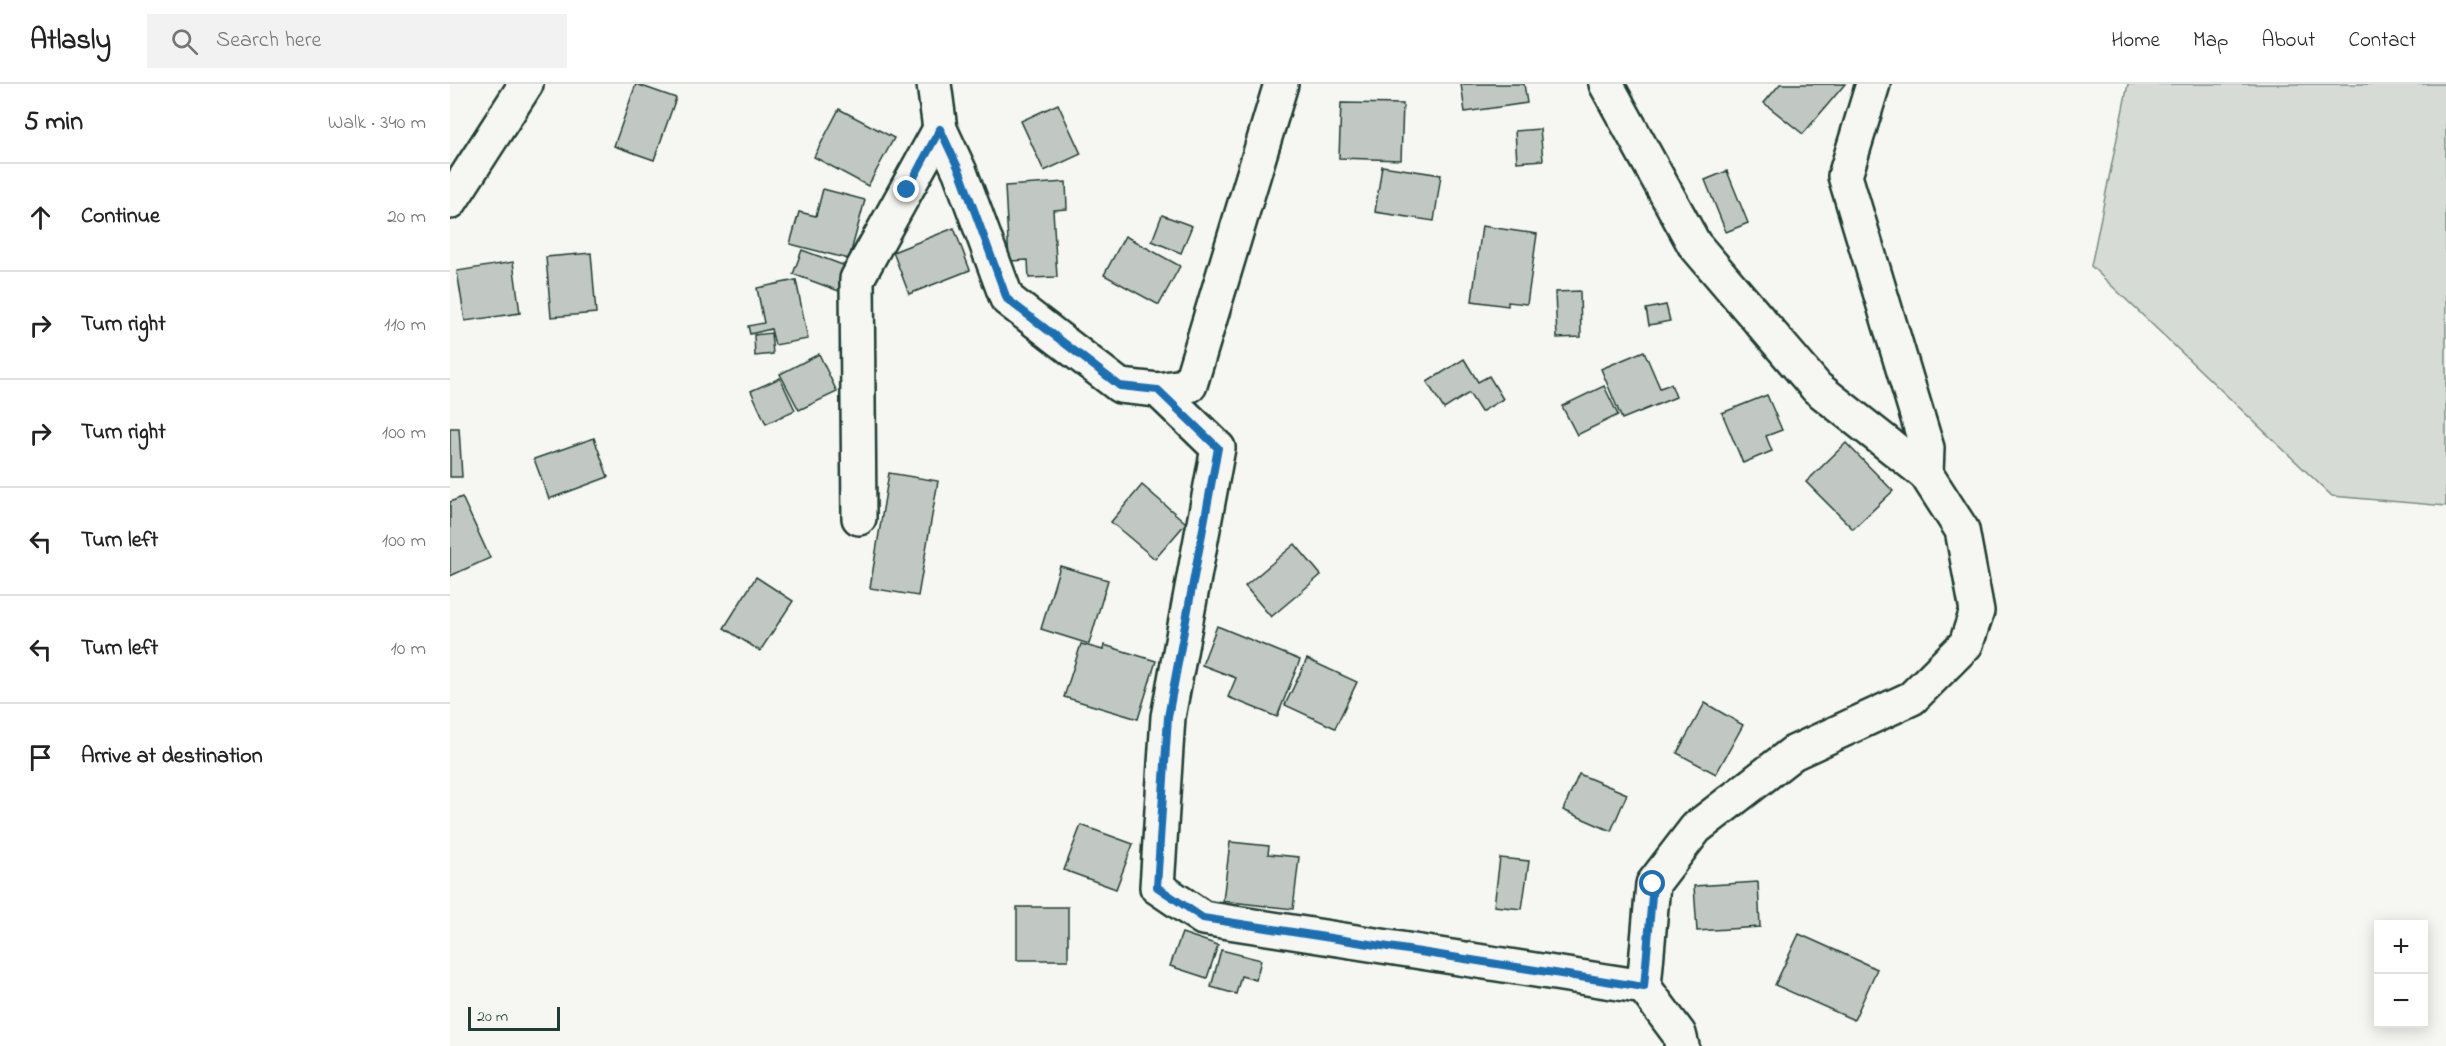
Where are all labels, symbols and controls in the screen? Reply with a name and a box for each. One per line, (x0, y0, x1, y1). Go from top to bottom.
search box (147, 14, 567, 68)
text: Atlasly (30, 21, 111, 62)
icon: search (168, 25, 201, 58)
text: Search here (216, 25, 321, 57)
text: Home (2111, 26, 2160, 56)
text: Map (2193, 26, 2228, 56)
text: About (2261, 26, 2315, 56)
text: Contact (2348, 26, 2416, 56)
text: 5 min (24, 104, 83, 142)
text: Walk · 340 m (328, 109, 426, 138)
route end (893, 176, 919, 202)
icon: ahead (24, 201, 57, 234)
text: Continue (81, 201, 160, 233)
text: 20 m (387, 203, 426, 232)
icon: right (24, 309, 57, 342)
text: Turn right (81, 309, 166, 341)
text: 110 m (384, 311, 426, 340)
icon: right (24, 417, 57, 450)
text: Turn right (81, 417, 166, 449)
text: 100 m (382, 419, 426, 448)
icon: left (24, 525, 57, 558)
text: Turn left (81, 525, 158, 557)
text: 100 m (382, 527, 426, 556)
icon: left (24, 633, 57, 666)
text: Turn left (81, 633, 158, 665)
text: 10 m (390, 635, 426, 664)
icon: arrive (24, 741, 57, 774)
text: Arrive at destination (81, 741, 263, 773)
route start (1639, 870, 1665, 896)
map controls (2374, 920, 2428, 1028)
button: + (2374, 920, 2428, 974)
button: − (2374, 974, 2428, 1028)
scale bar (468, 1004, 560, 1032)
text: 20 m (477, 1005, 508, 1029)

